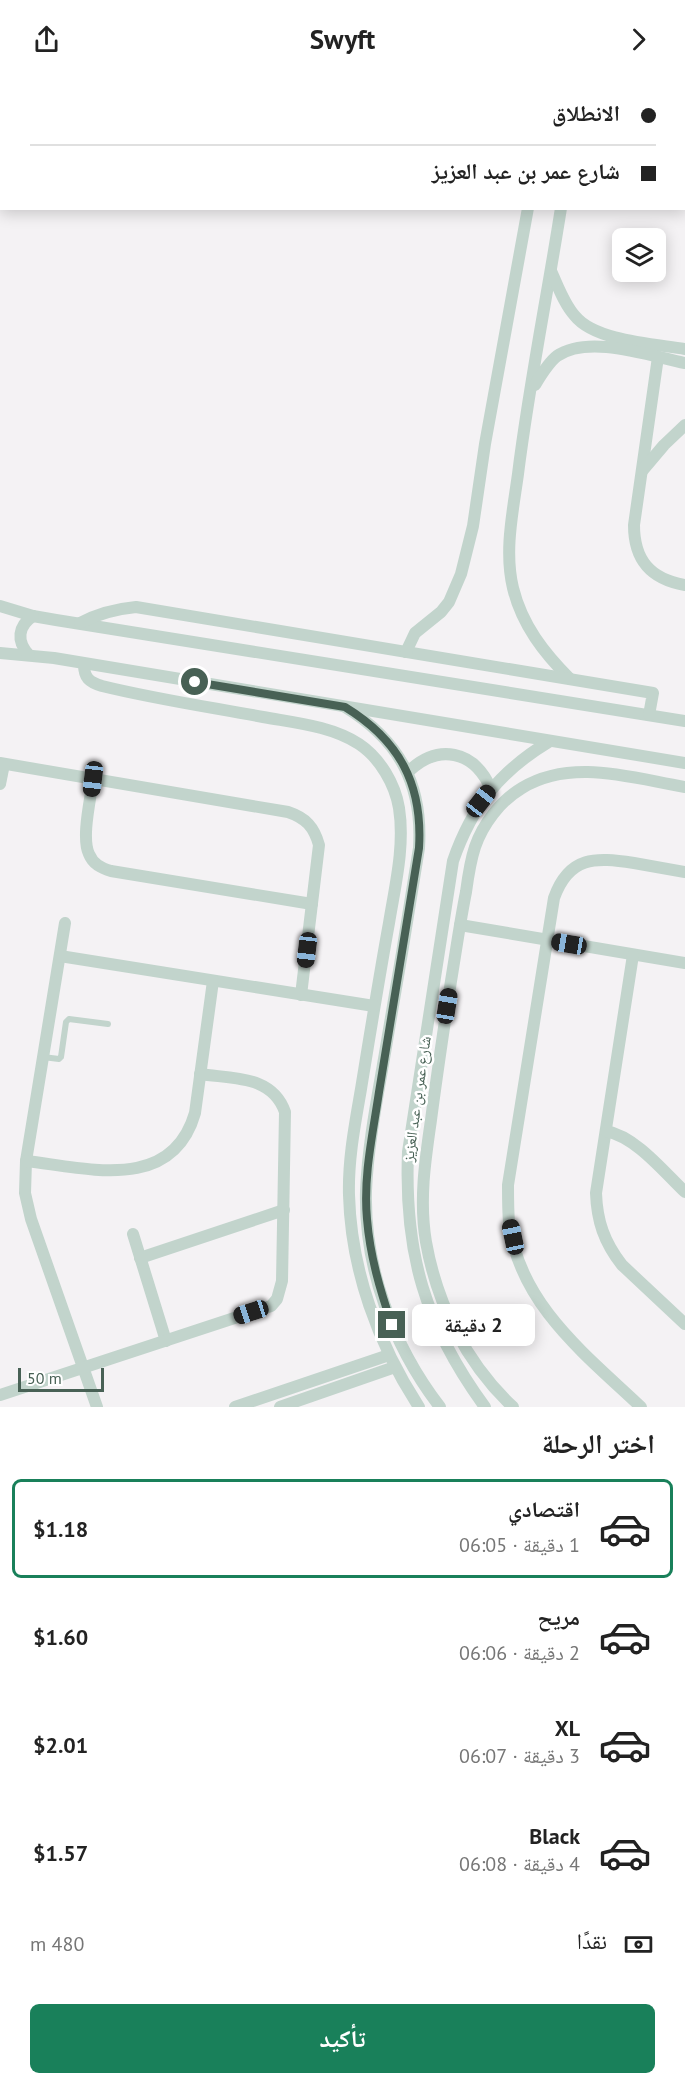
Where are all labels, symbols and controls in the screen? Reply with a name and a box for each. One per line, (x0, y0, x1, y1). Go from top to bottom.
text: Swyft (310, 22, 375, 56)
icon: share (30, 23, 63, 56)
icon: forward (622, 23, 655, 56)
text: الانطلاق (552, 99, 620, 127)
text: شارع عمر بن عبد العزيز (432, 157, 620, 185)
map controls (612, 228, 666, 282)
button: layers (612, 228, 666, 282)
route start (181, 668, 208, 695)
car (82, 760, 104, 798)
car (463, 781, 499, 821)
car (296, 931, 318, 969)
car (550, 932, 588, 956)
car (435, 987, 459, 1025)
street label: شارع عمر بن عبد العزيز (398, 1035, 436, 1164)
car (500, 1218, 526, 1256)
car (231, 1298, 271, 1326)
callout: 2 دقيقة (413, 1304, 536, 1346)
route end (378, 1311, 405, 1338)
text: 2 دقيقة (444, 1312, 503, 1338)
scale bar (18, 1365, 104, 1392)
text: 50 m (27, 1368, 62, 1388)
text: اختر الرحلة (542, 1426, 655, 1460)
text: اقتصادي (508, 1495, 580, 1523)
icon: car (598, 1502, 652, 1556)
text: $1.18 (33, 1515, 88, 1543)
text: 1 دقيقة · 06:05 (459, 1532, 580, 1558)
text: مريح (537, 1603, 580, 1631)
icon: car (598, 1610, 652, 1664)
text: $1.60 (33, 1623, 88, 1651)
text: 2 دقيقة · 06:06 (459, 1640, 580, 1666)
text: XL (555, 1714, 580, 1742)
icon: car (598, 1718, 652, 1772)
text: $2.01 (33, 1731, 88, 1759)
text: 3 دقيقة · 06:07 (459, 1743, 580, 1769)
text: Black (529, 1822, 580, 1850)
icon: car (598, 1826, 652, 1880)
text: $1.57 (33, 1839, 88, 1867)
text: 4 دقيقة · 06:08 (459, 1851, 580, 1877)
text: نقدًا (577, 1927, 607, 1955)
icon: cash (622, 1928, 655, 1961)
text: 480 m (30, 1931, 84, 1957)
button: تأكيد (30, 2004, 655, 2073)

